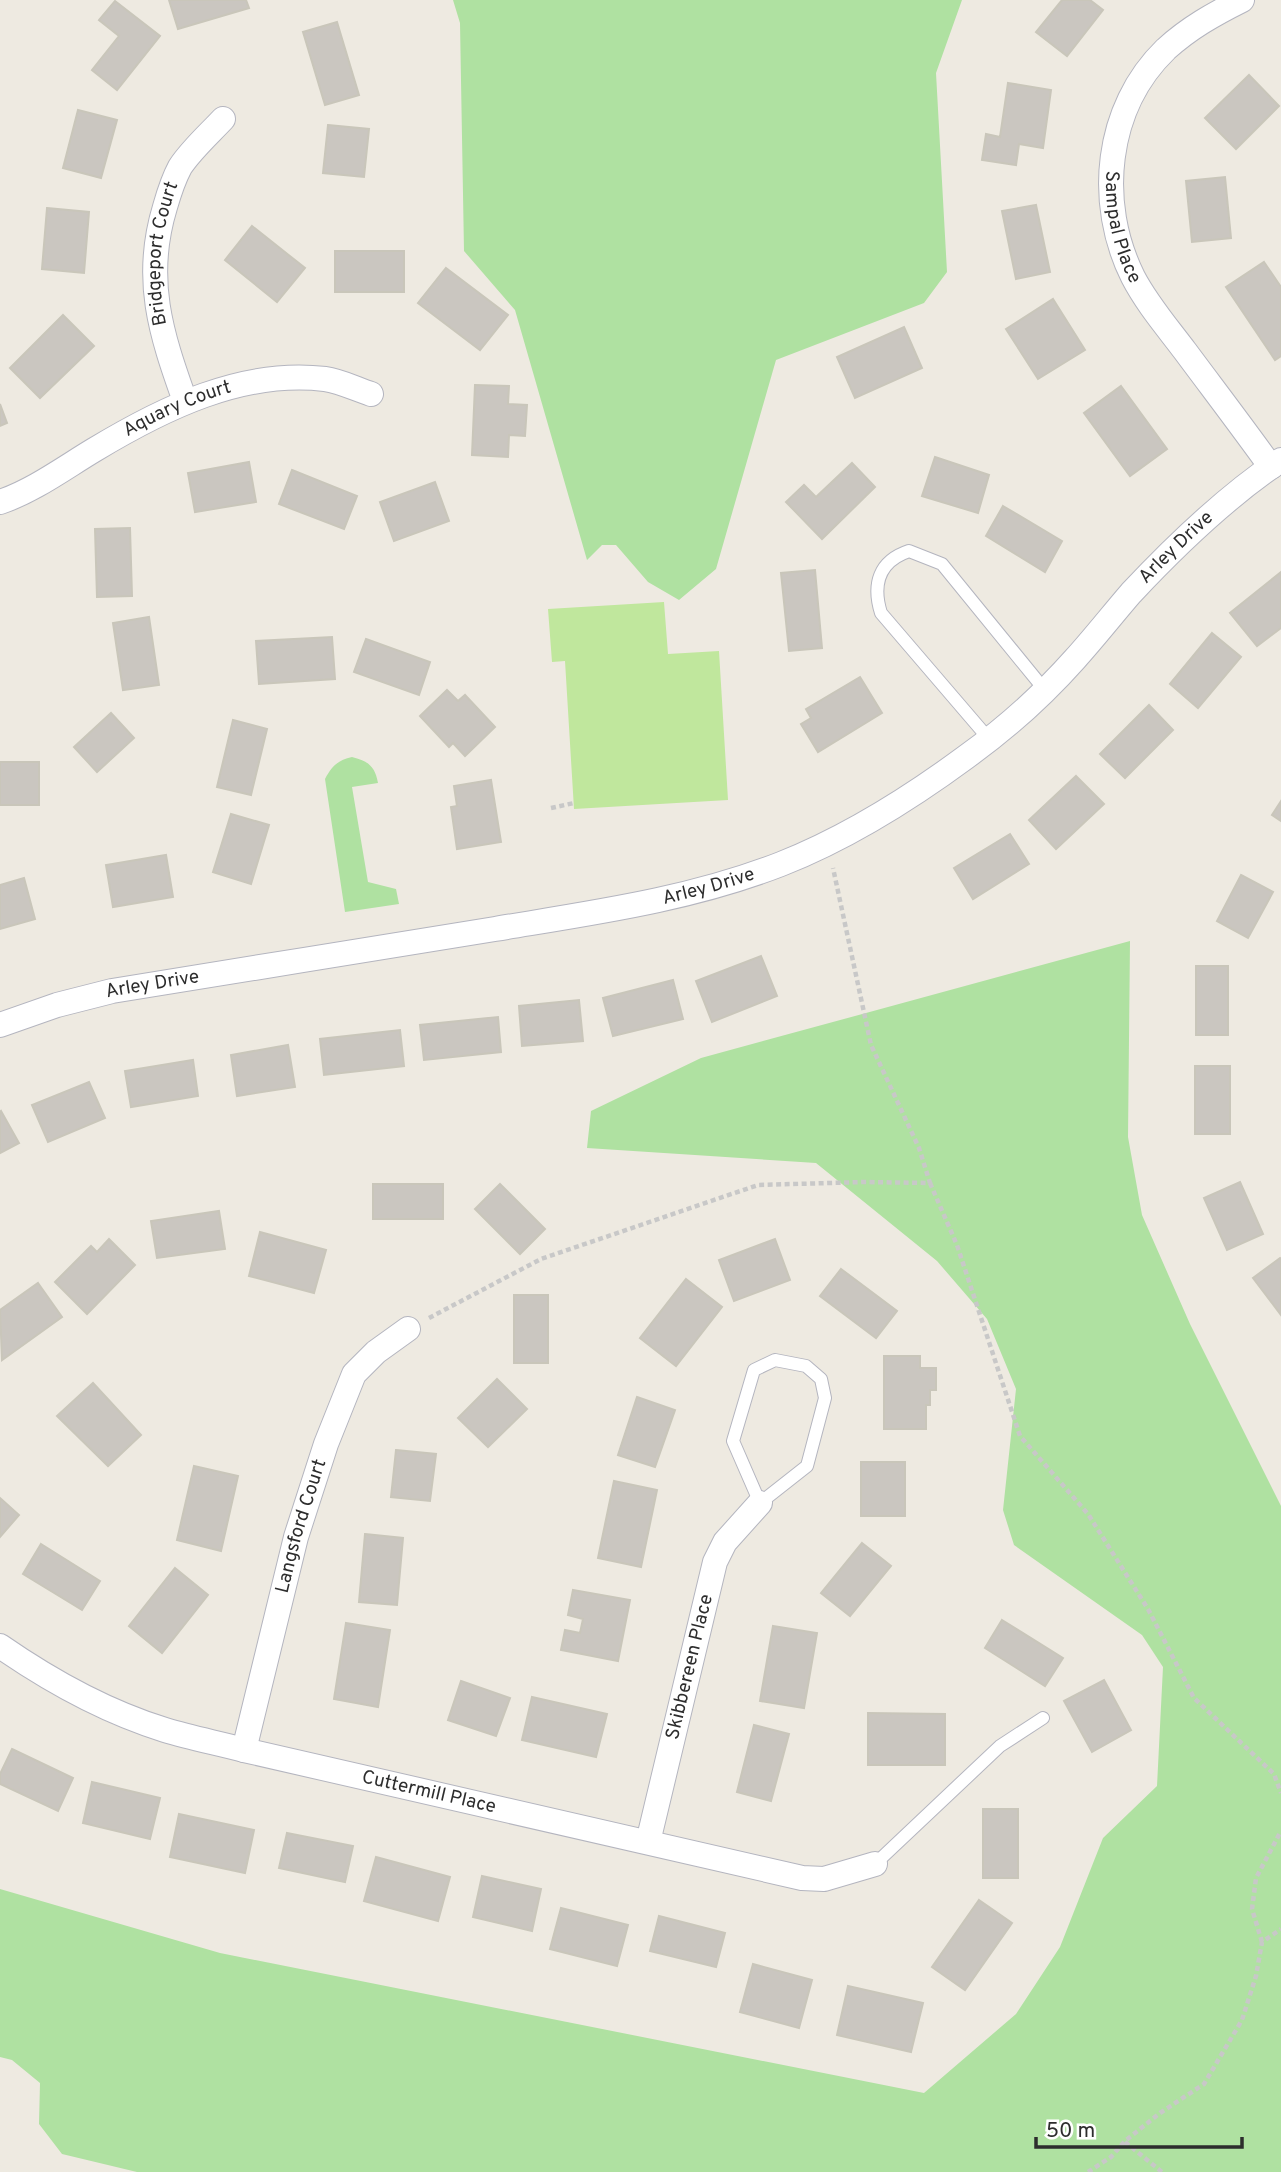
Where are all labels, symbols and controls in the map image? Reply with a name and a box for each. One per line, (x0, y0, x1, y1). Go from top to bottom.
street label: Sampal Place (1099, 170, 1146, 288)
street label: Bridgeport Court (143, 178, 184, 328)
street label: Aquary Court (119, 375, 234, 443)
street label: Arley Drive (1134, 506, 1219, 589)
street label: Arley Drive (660, 862, 758, 911)
street label: Arley Drive (103, 965, 201, 1004)
street label: Langsford Court (271, 1456, 332, 1596)
street label: Skibbereen Place (661, 1592, 719, 1742)
street label: Cuttermill Place (359, 1765, 498, 1819)
scale bar (1036, 2106, 1242, 2150)
text: 50 m (1046, 2118, 1095, 2145)

